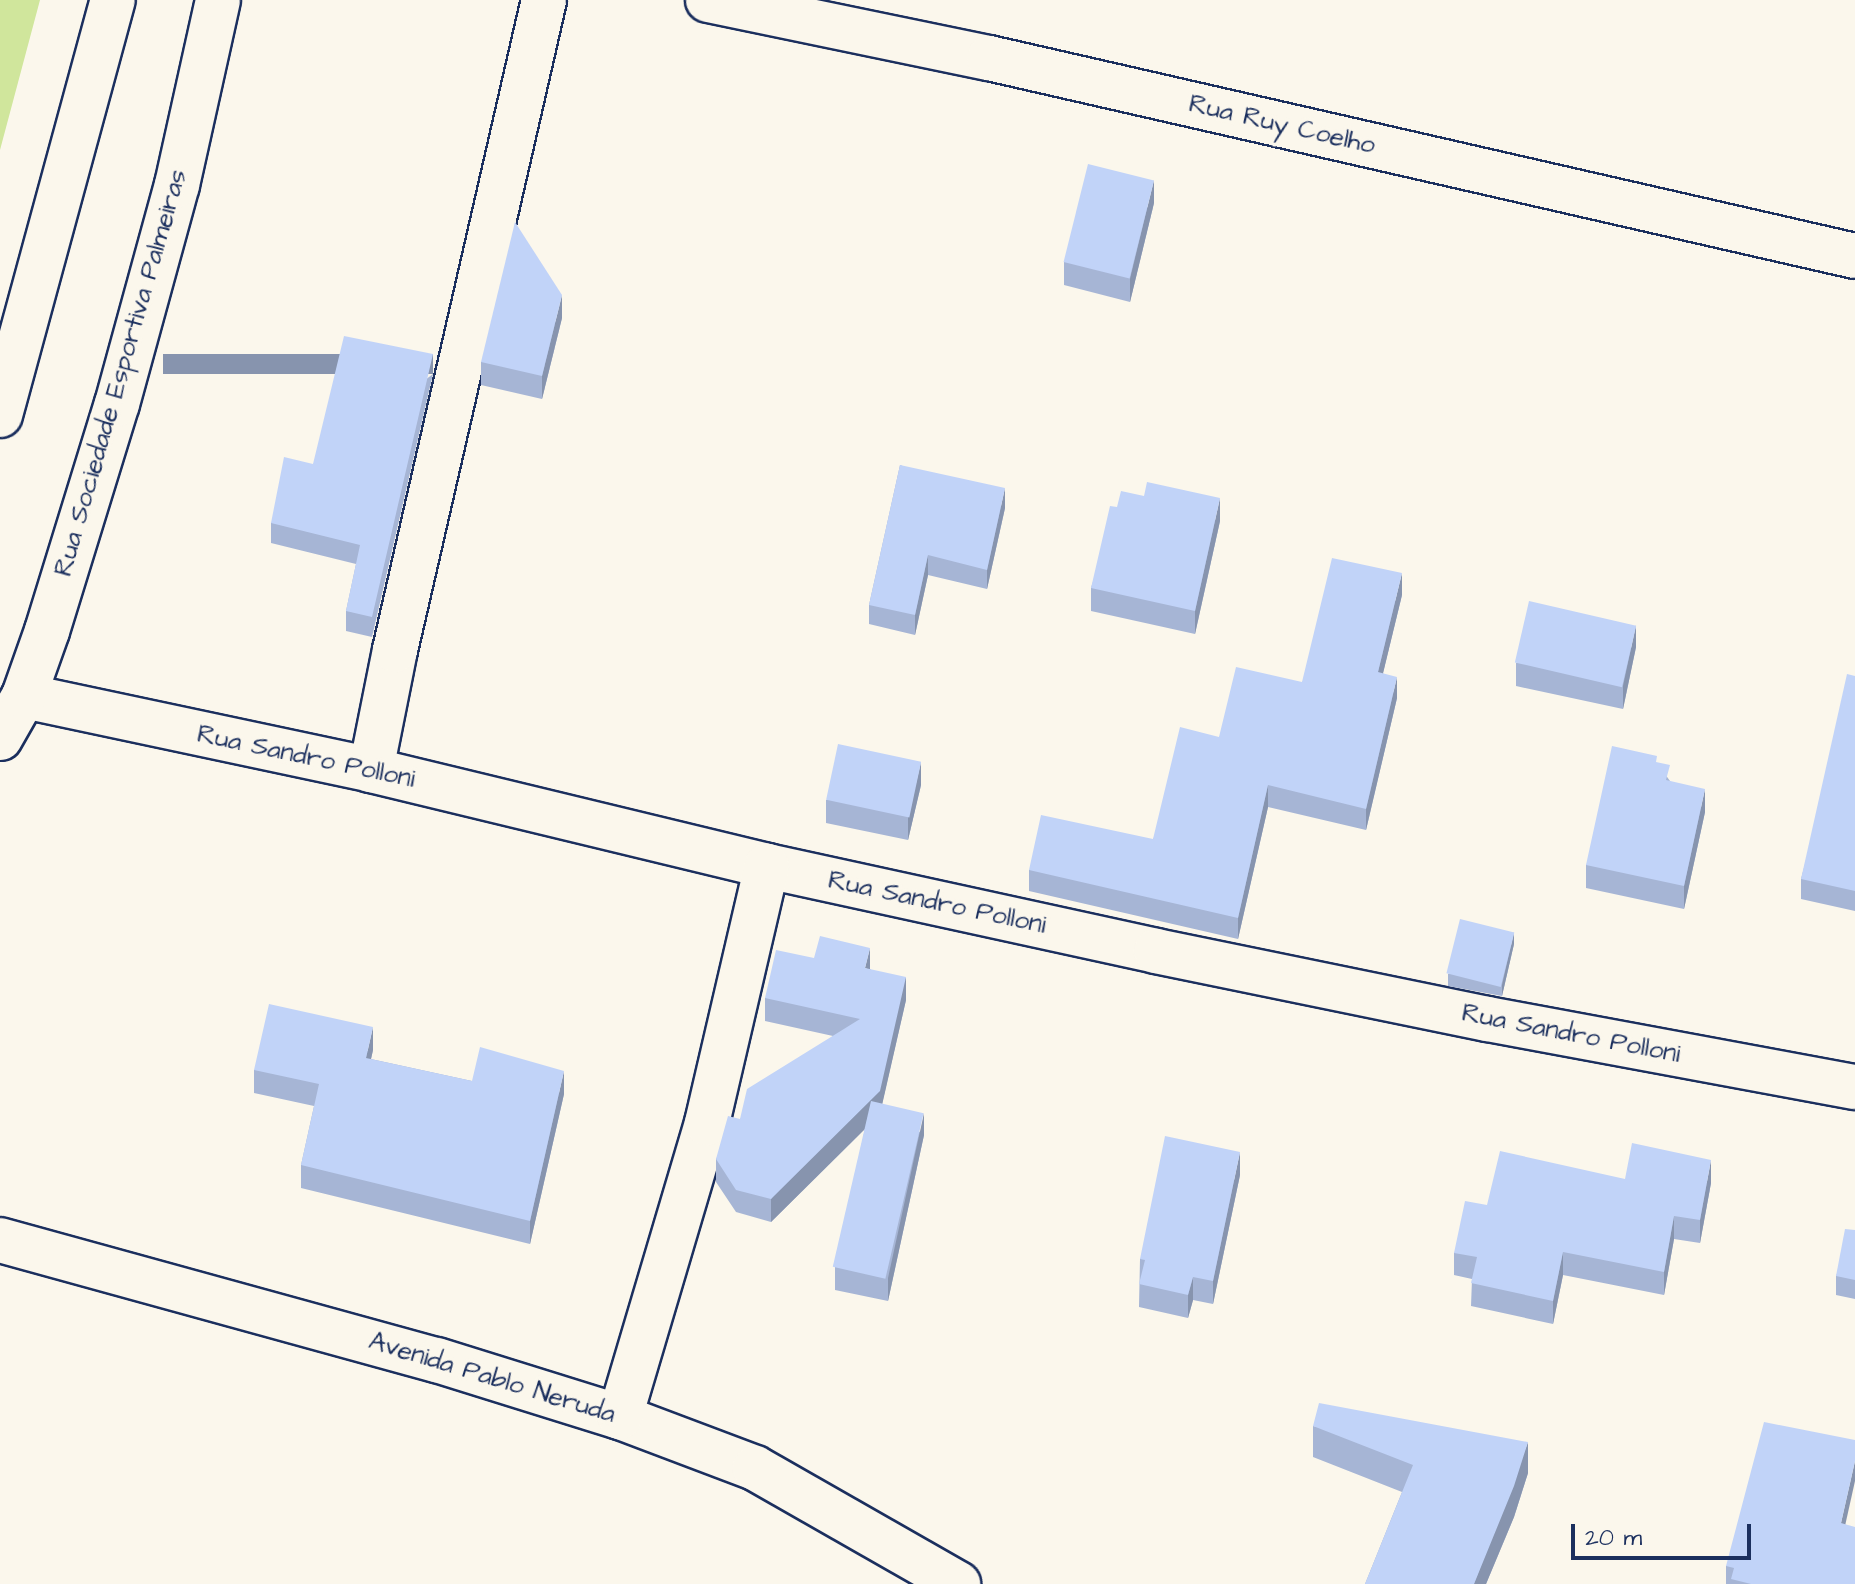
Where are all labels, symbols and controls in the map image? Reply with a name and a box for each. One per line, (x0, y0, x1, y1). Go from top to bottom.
street label: Rua Ruy Coelho (1186, 88, 1378, 162)
street label: Rua Sociedade Esportiva Palmeiras (48, 166, 194, 580)
street label: Rua Sandro Polloni (194, 719, 418, 795)
street label: Rua Sandro Polloni (825, 865, 1049, 941)
street label: Rua Sandro Polloni (1459, 998, 1683, 1070)
street label: Avenida Pablo Neruda (365, 1326, 619, 1430)
scale bar (1575, 1508, 1755, 1558)
text: 20 m (1585, 1521, 1642, 1555)

